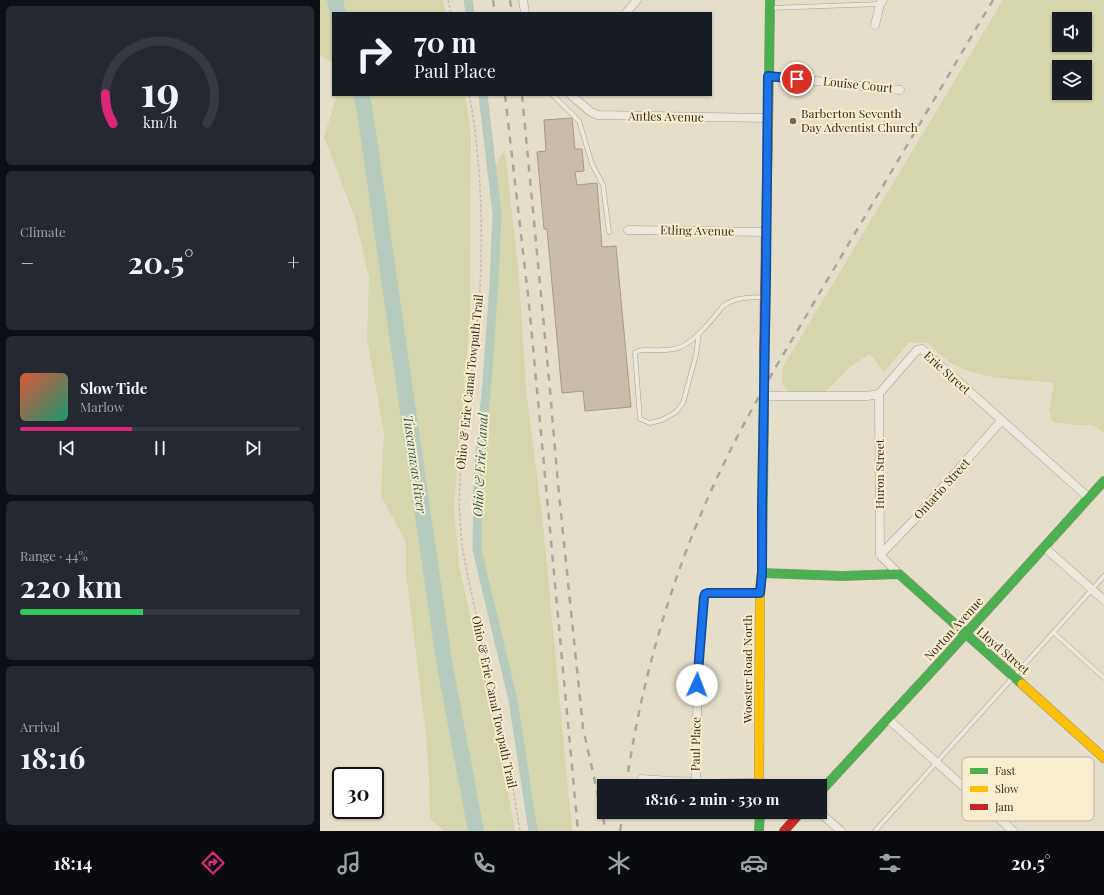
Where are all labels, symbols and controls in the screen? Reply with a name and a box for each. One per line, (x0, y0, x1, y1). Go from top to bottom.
map controls (1052, 12, 1092, 100)
button: sound (1052, 12, 1092, 52)
text: 70 m (414, 23, 477, 60)
icon: right (348, 28, 400, 80)
text: Paul Place (414, 59, 496, 83)
button: layers (1052, 60, 1092, 100)
text: 19 (141, 61, 179, 116)
pin (780, 62, 814, 96)
icon: arrive (786, 68, 808, 90)
street label: Louise Court (822, 72, 894, 96)
place label: Barberton Seventh Day Adventist Church (801, 105, 918, 135)
street label: Antles Avenue (627, 107, 704, 125)
text: km/h (143, 112, 178, 131)
marker: Barberton Seventh Day Adventist Church (788, 116, 798, 126)
street label: Etling Avenue (660, 221, 734, 239)
text: Climate (20, 223, 66, 240)
text: 20.5° (128, 242, 194, 282)
text: − (20, 247, 34, 277)
text: + (287, 247, 300, 277)
street label: Ohio & Erie Canal Towpath Trail (454, 293, 486, 471)
street label: Erie Street (921, 347, 975, 398)
text: Slow Tide (80, 378, 147, 398)
text: Marlow (80, 398, 124, 415)
water label: Ohio & Erie Canal (469, 413, 491, 517)
water label: Tuscarawas River (400, 414, 431, 515)
icon: previous (56, 437, 78, 459)
icon: pause (149, 437, 171, 459)
icon: next (242, 437, 264, 459)
street label: Huron Street (871, 438, 887, 509)
street label: Ontario Street (910, 454, 973, 522)
text: Range · 44% (20, 547, 88, 564)
text: 220 km (20, 566, 122, 606)
street label: Norton Avenue (920, 593, 986, 664)
street label: Ohio & Erie Canal Towpath Trail (469, 614, 521, 790)
street label: Wooster Road North (739, 615, 755, 724)
street label: Lloyd Street (974, 623, 1034, 678)
position arrow (676, 664, 718, 706)
street label: Paul Place (687, 717, 703, 771)
text: Arrival (20, 718, 60, 735)
text: 18:16 (20, 737, 85, 777)
legend (962, 757, 1094, 821)
text: Fast (995, 763, 1015, 778)
speed limit sign: 30 (332, 767, 384, 819)
text: Slow (995, 781, 1019, 796)
text: 18:16 · 2 min · 530 m (645, 789, 779, 809)
text: Jam (994, 799, 1014, 814)
icon: directions (199, 849, 227, 877)
icon: music (335, 849, 363, 877)
icon: phone (470, 849, 498, 877)
icon: climate (605, 849, 633, 877)
icon: car (740, 849, 768, 877)
icon: filters (876, 849, 904, 877)
text: 18:14 (54, 851, 92, 875)
text: 20.5° (1011, 851, 1050, 875)

